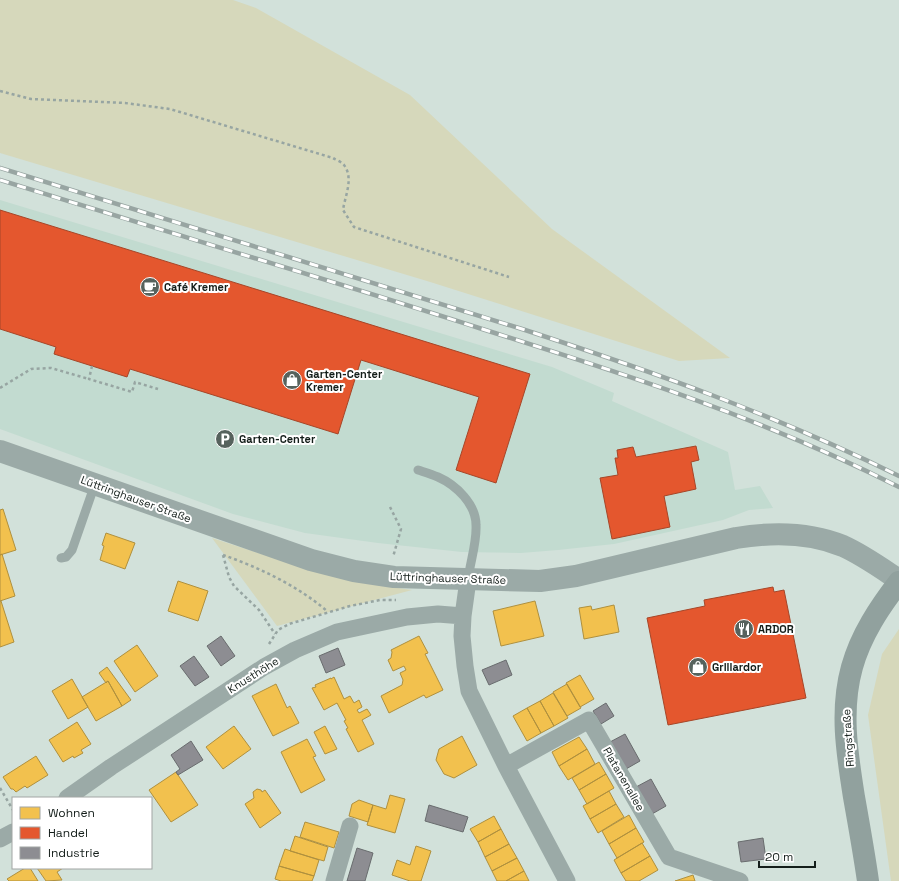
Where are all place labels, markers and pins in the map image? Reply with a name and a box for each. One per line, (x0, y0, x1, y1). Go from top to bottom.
cafe icon: Café Kremer (139, 276, 161, 298)
place label: Café Kremer (164, 280, 229, 294)
place label: Garten-Center Kremer (306, 367, 383, 394)
shop icon: Garten-Center Kremer (281, 369, 303, 391)
parking icon: Garten-Center (214, 428, 236, 450)
place label: Garten-Center (239, 432, 316, 446)
restaurant icon: ARDOR (733, 618, 755, 640)
place label: ARDOR (758, 622, 794, 636)
shop icon: Grillardor (687, 656, 709, 678)
place label: Grillardor (712, 660, 762, 674)

